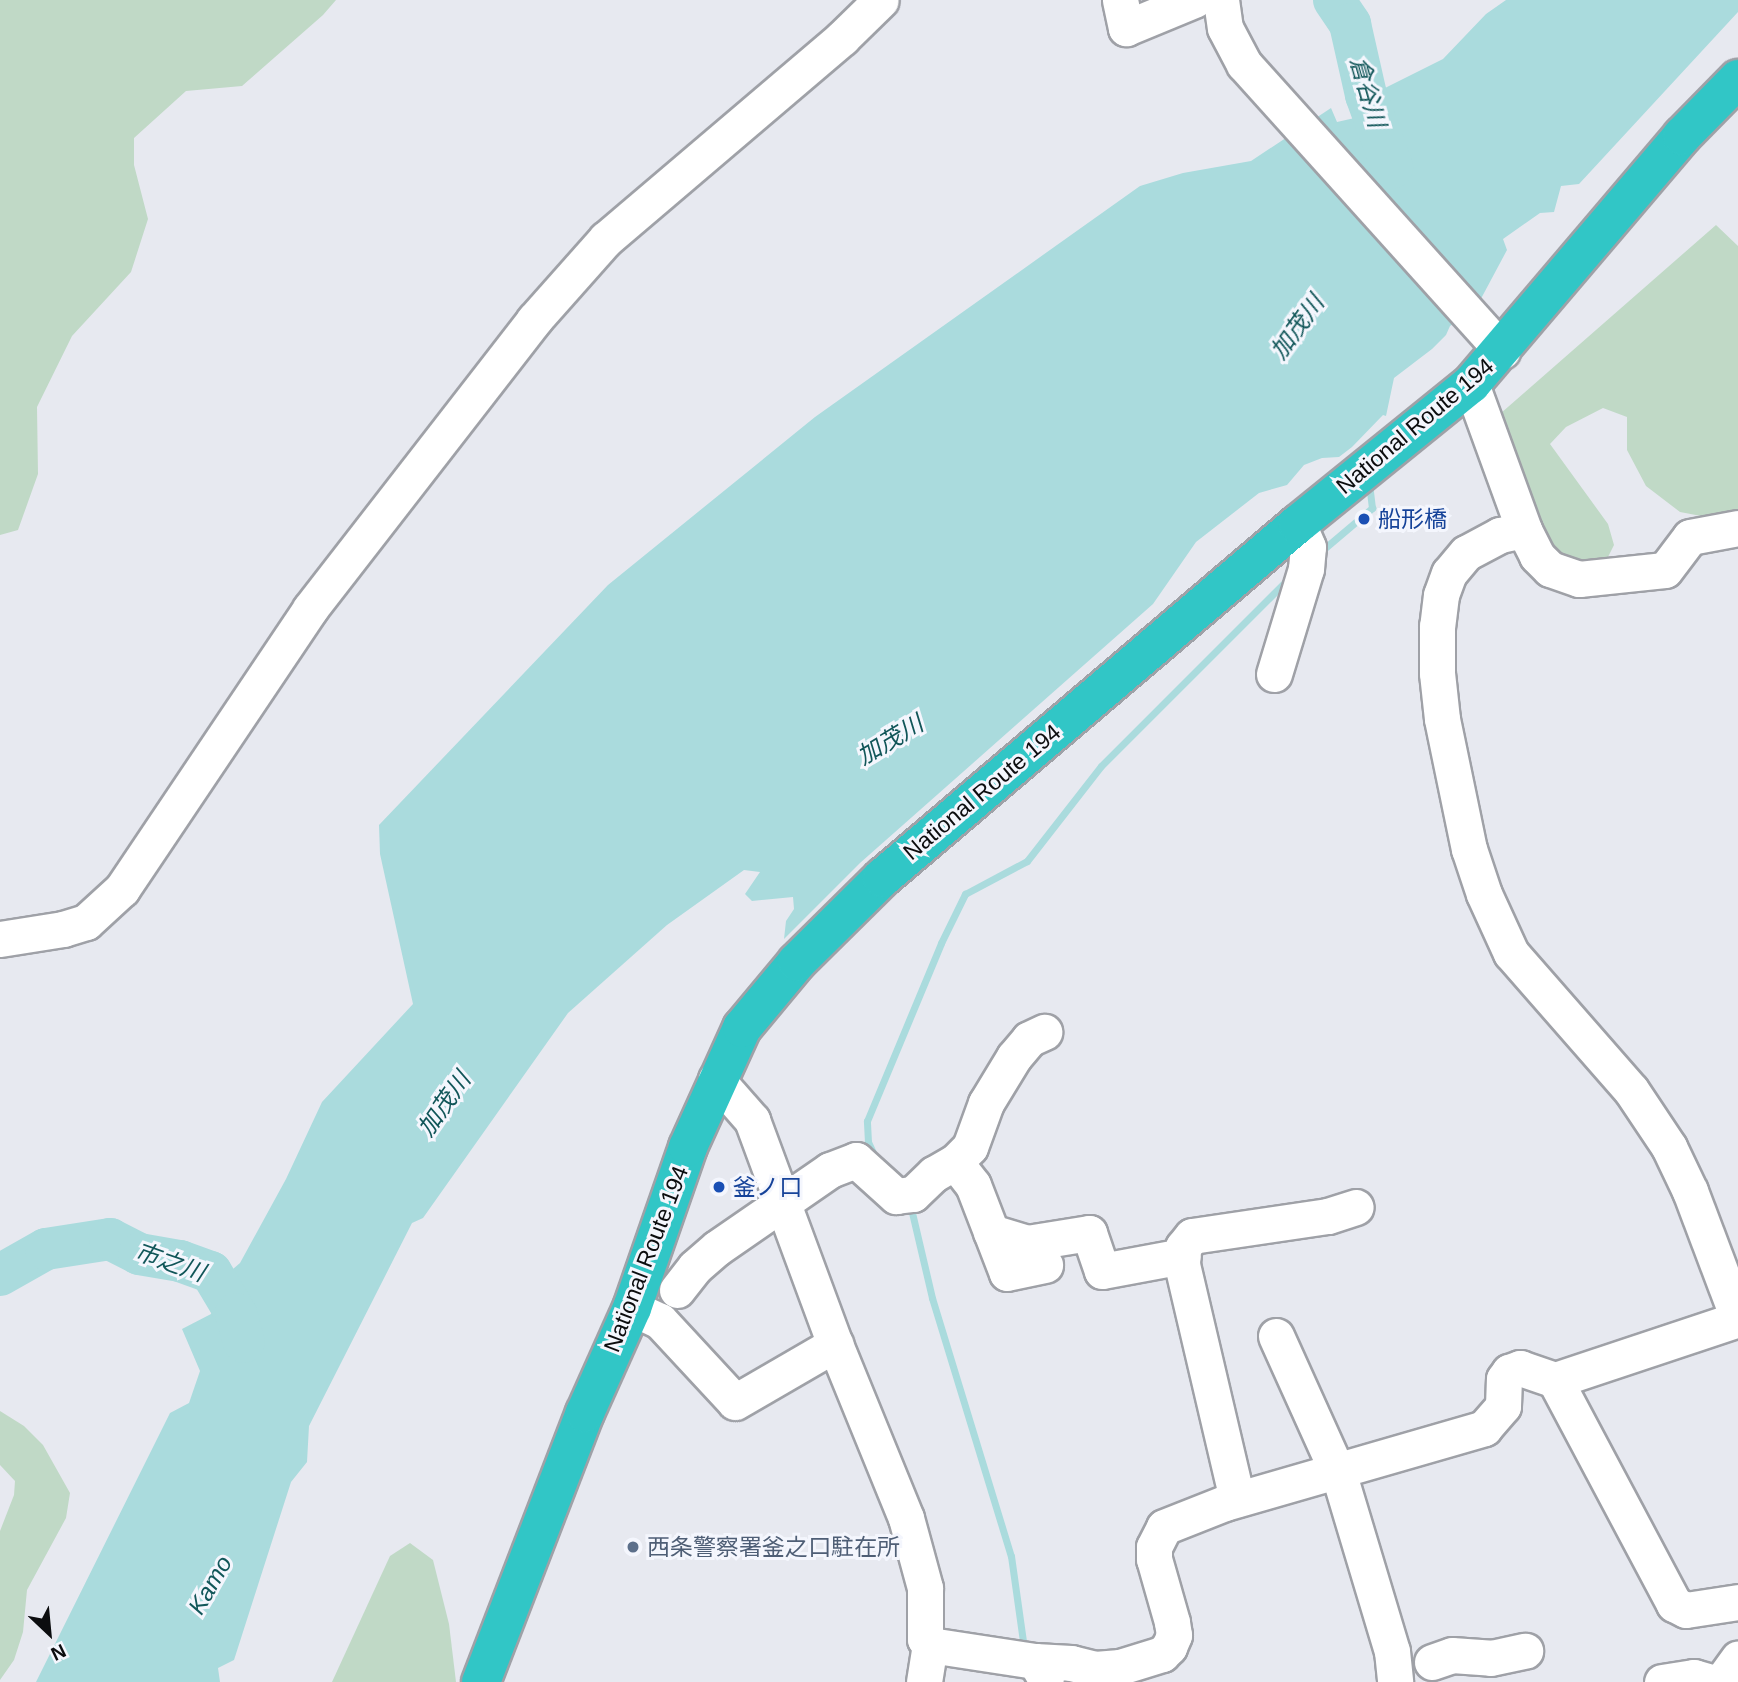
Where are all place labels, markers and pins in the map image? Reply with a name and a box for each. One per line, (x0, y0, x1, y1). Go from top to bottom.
place label: 船形橋 (1378, 505, 1447, 533)
marker: 船形橋 (1356, 511, 1372, 527)
place label: 釜ノ口 (733, 1173, 802, 1201)
marker: 釜ノ口 (711, 1179, 727, 1195)
place label: 西条警察署釜之口駐在所 (647, 1533, 900, 1561)
marker: 西条警察署釜之口駐在所 (625, 1539, 641, 1555)

